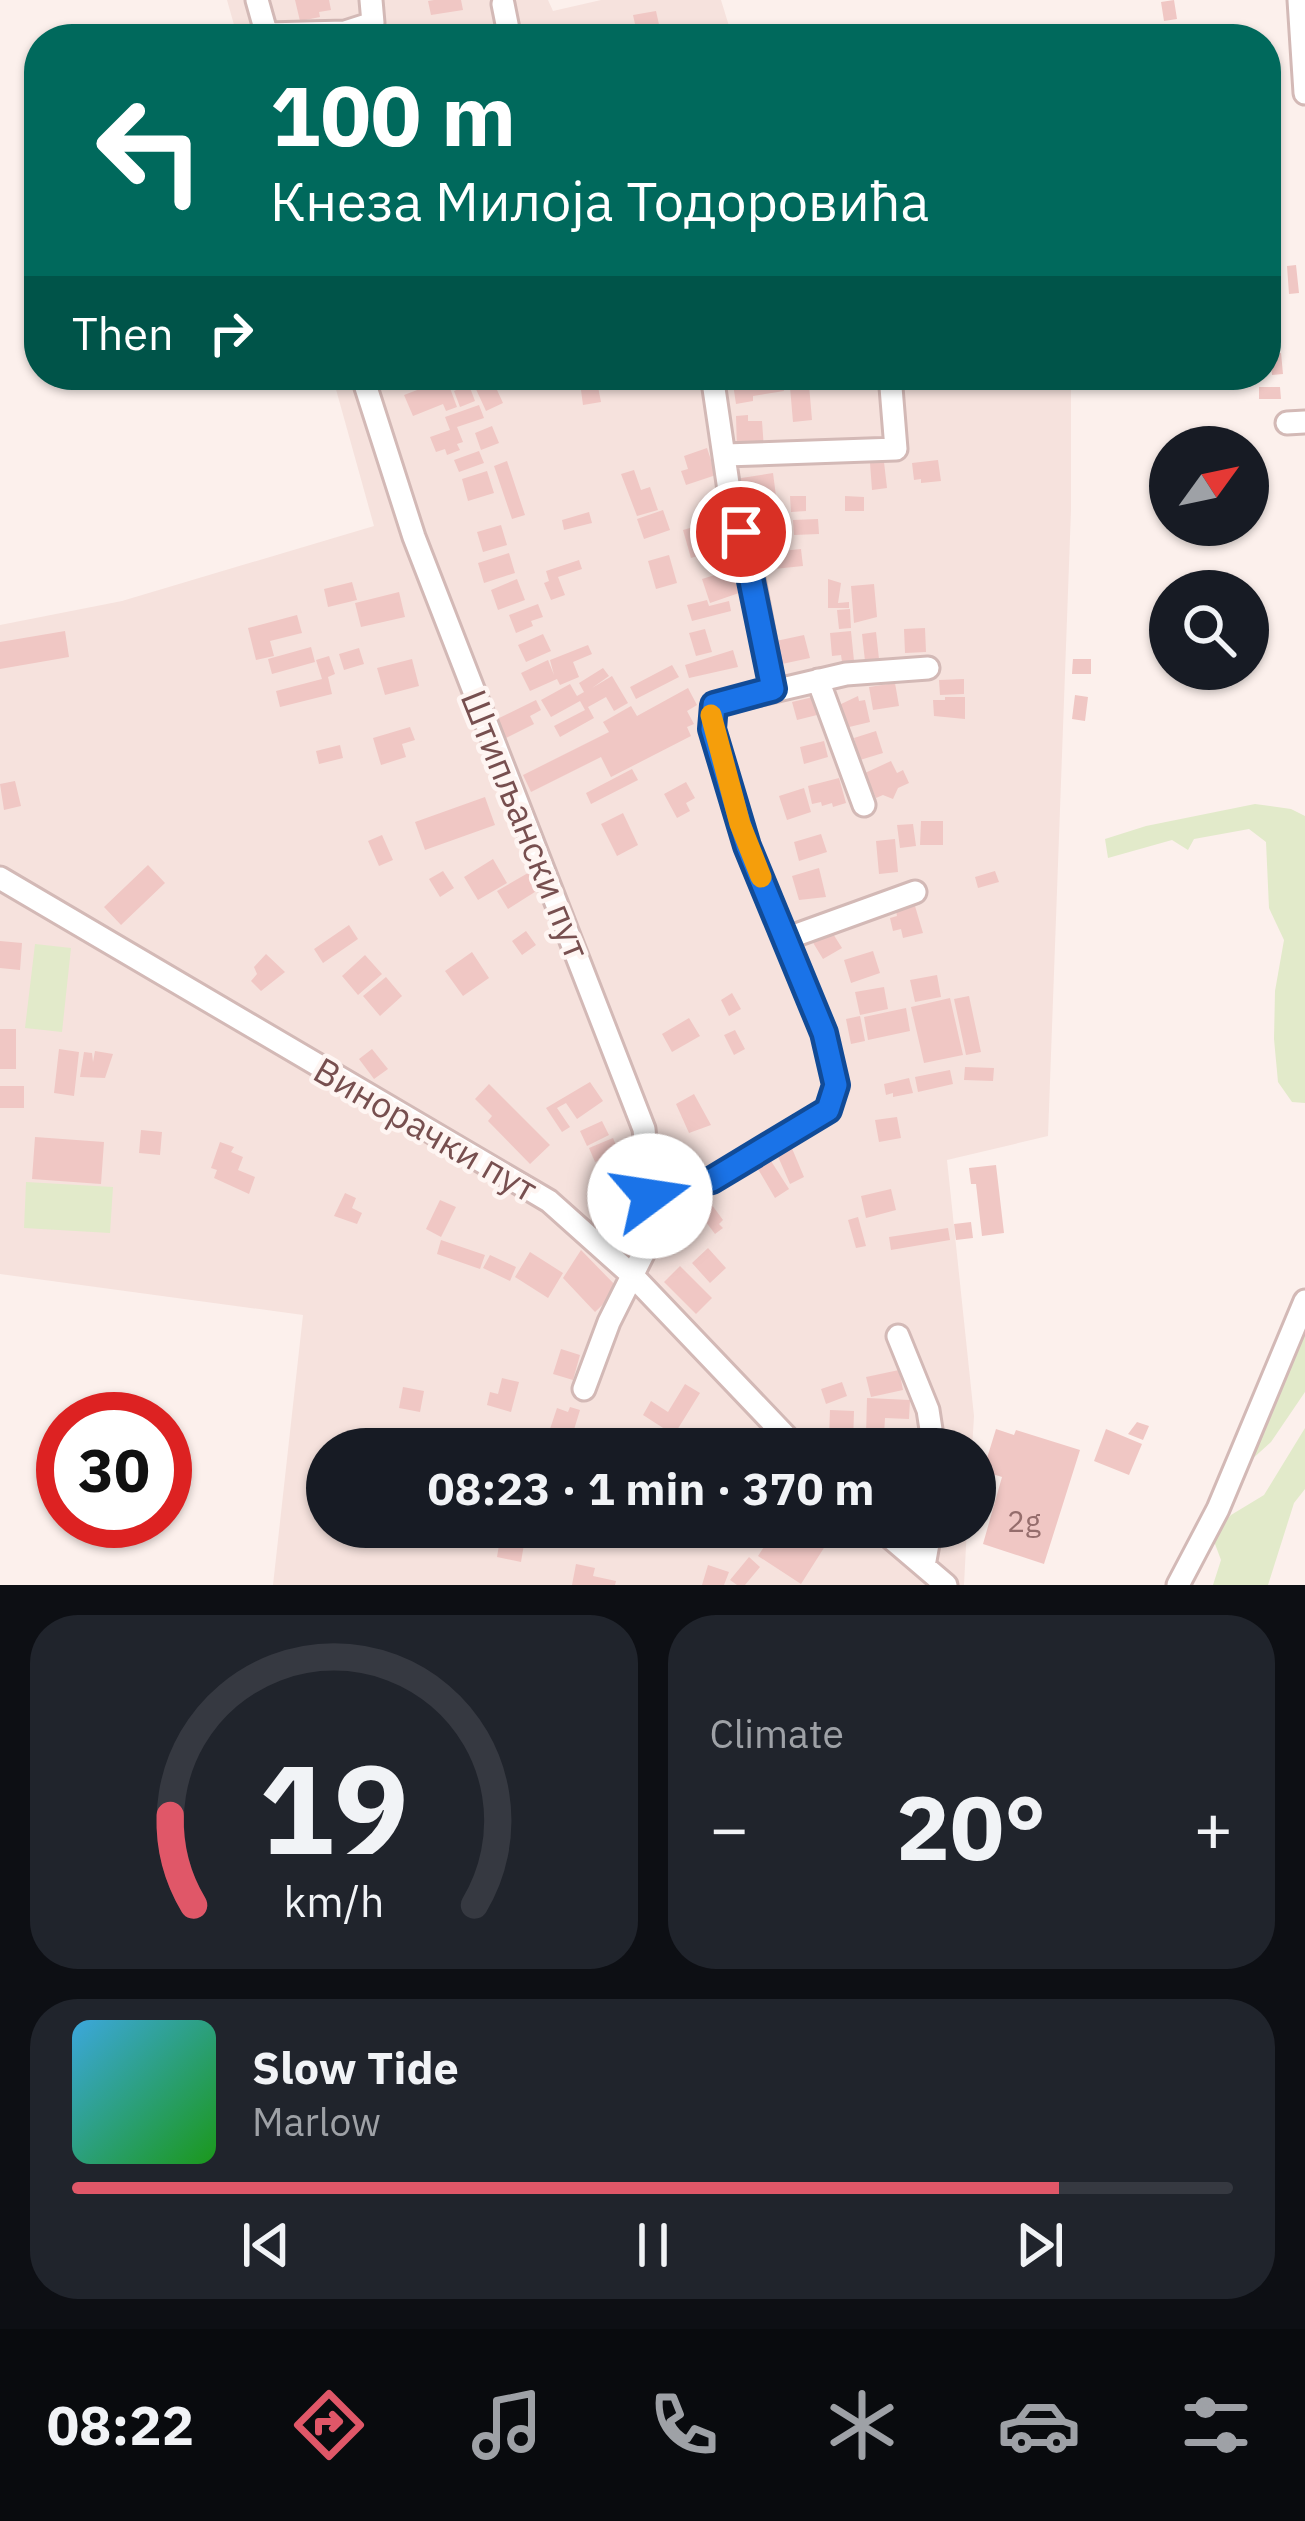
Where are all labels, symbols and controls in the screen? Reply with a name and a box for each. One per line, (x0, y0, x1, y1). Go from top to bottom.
text: 100 m (270, 60, 516, 169)
icon: left (72, 72, 228, 228)
text: Кнеза Милоја Тодоровића (270, 166, 929, 236)
icon: right (198, 300, 264, 366)
text: Then (72, 304, 174, 362)
north arrow (1149, 426, 1269, 546)
map controls (1149, 426, 1269, 690)
pin (690, 481, 792, 583)
icon: arrive (708, 499, 774, 565)
button: search (1149, 570, 1269, 690)
street label: Штипљански пут (451, 683, 601, 965)
street label: Винорачки пут (306, 1046, 546, 1212)
position arrow (587, 1133, 713, 1259)
speed limit sign: 30 (36, 1392, 192, 1548)
text: 08:23 · 1 min · 370 m (428, 1459, 874, 1517)
house number: 2g (1007, 1501, 1041, 1540)
text: Climate (710, 1708, 844, 1759)
text: 19 (259, 1726, 409, 1888)
text: 20° (896, 1768, 1046, 1885)
text: − (710, 1784, 749, 1870)
text: + (1193, 1784, 1233, 1870)
text: km/h (283, 1873, 384, 1929)
text: Slow Tide (252, 2038, 459, 2096)
text: Marlow (252, 2096, 381, 2147)
icon: previous (233, 2212, 299, 2278)
icon: pause (620, 2212, 686, 2278)
icon: next (1007, 2212, 1073, 2278)
icon: directions (287, 2383, 371, 2467)
icon: music (465, 2383, 549, 2467)
icon: phone (642, 2383, 726, 2467)
icon: climate (820, 2383, 904, 2467)
icon: car (997, 2383, 1081, 2467)
icon: filters (1174, 2383, 1258, 2467)
text: 08:22 (47, 2390, 194, 2460)

